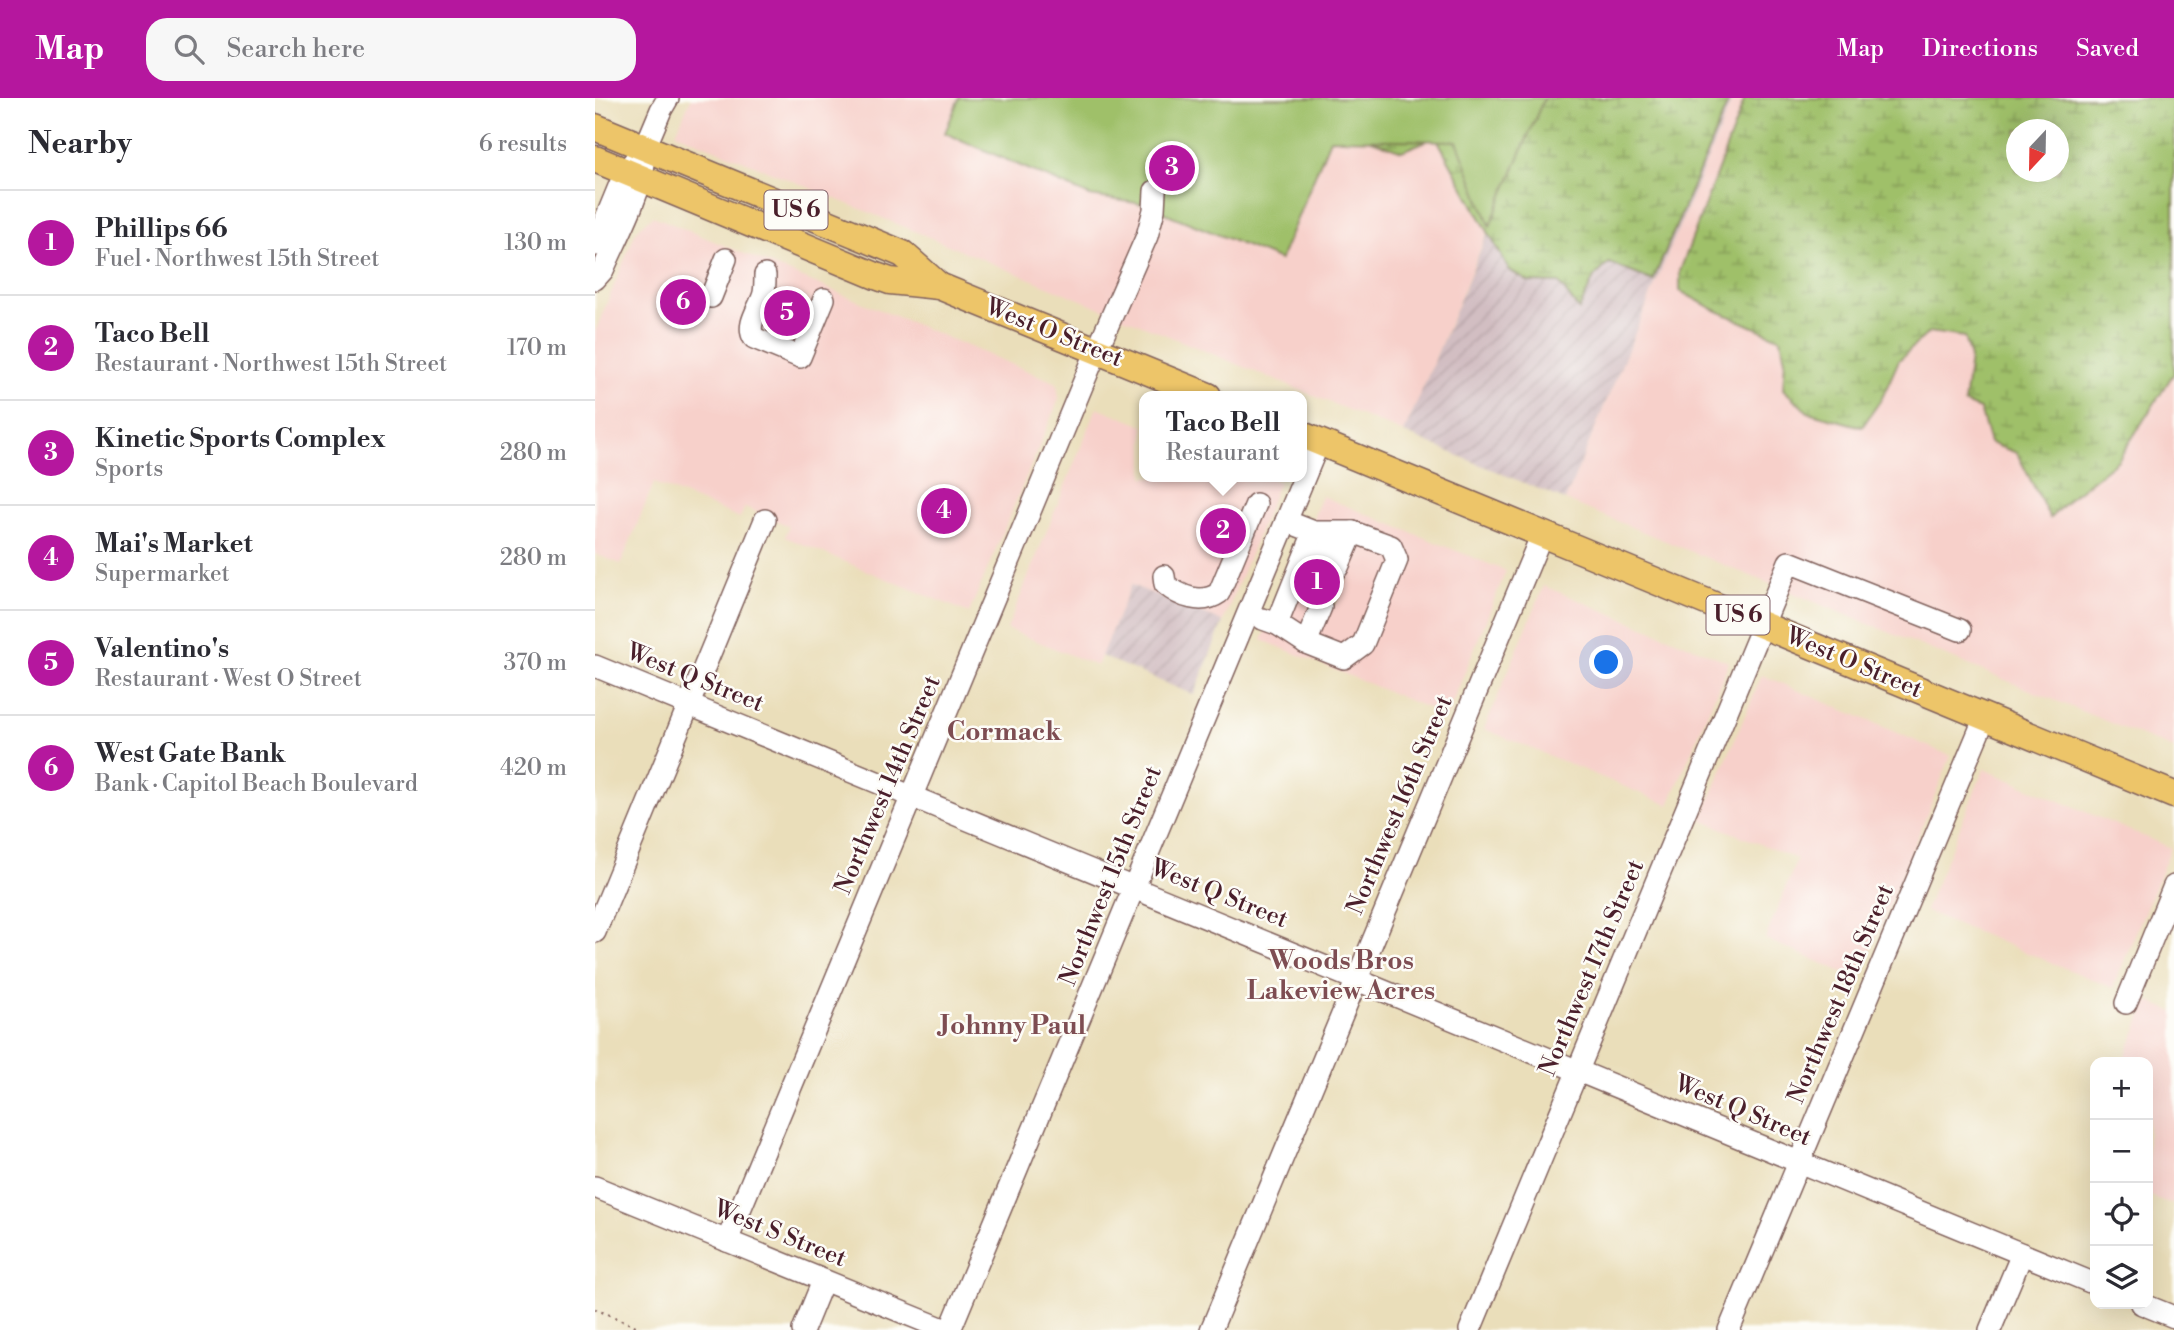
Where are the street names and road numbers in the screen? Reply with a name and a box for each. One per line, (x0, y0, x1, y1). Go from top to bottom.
road number: US 6 (765, 190, 827, 230)
street label: West O Street (980, 291, 1127, 374)
road number: US 6 (1707, 596, 1769, 635)
street label: West O Street (1780, 620, 1927, 705)
street label: West Q Street (621, 636, 768, 719)
street label: Northwest 14th Street (828, 671, 948, 899)
street label: Northwest 16th Street (1340, 691, 1460, 919)
street label: Northwest 15th Street (1053, 761, 1169, 990)
street label: West Q Street (1145, 852, 1292, 935)
street label: Northwest 17th Street (1533, 855, 1651, 1081)
street label: Northwest 18th Street (1781, 879, 1901, 1108)
street label: West Q Street (1669, 1068, 1816, 1153)
street label: West S Street (708, 1193, 851, 1274)

